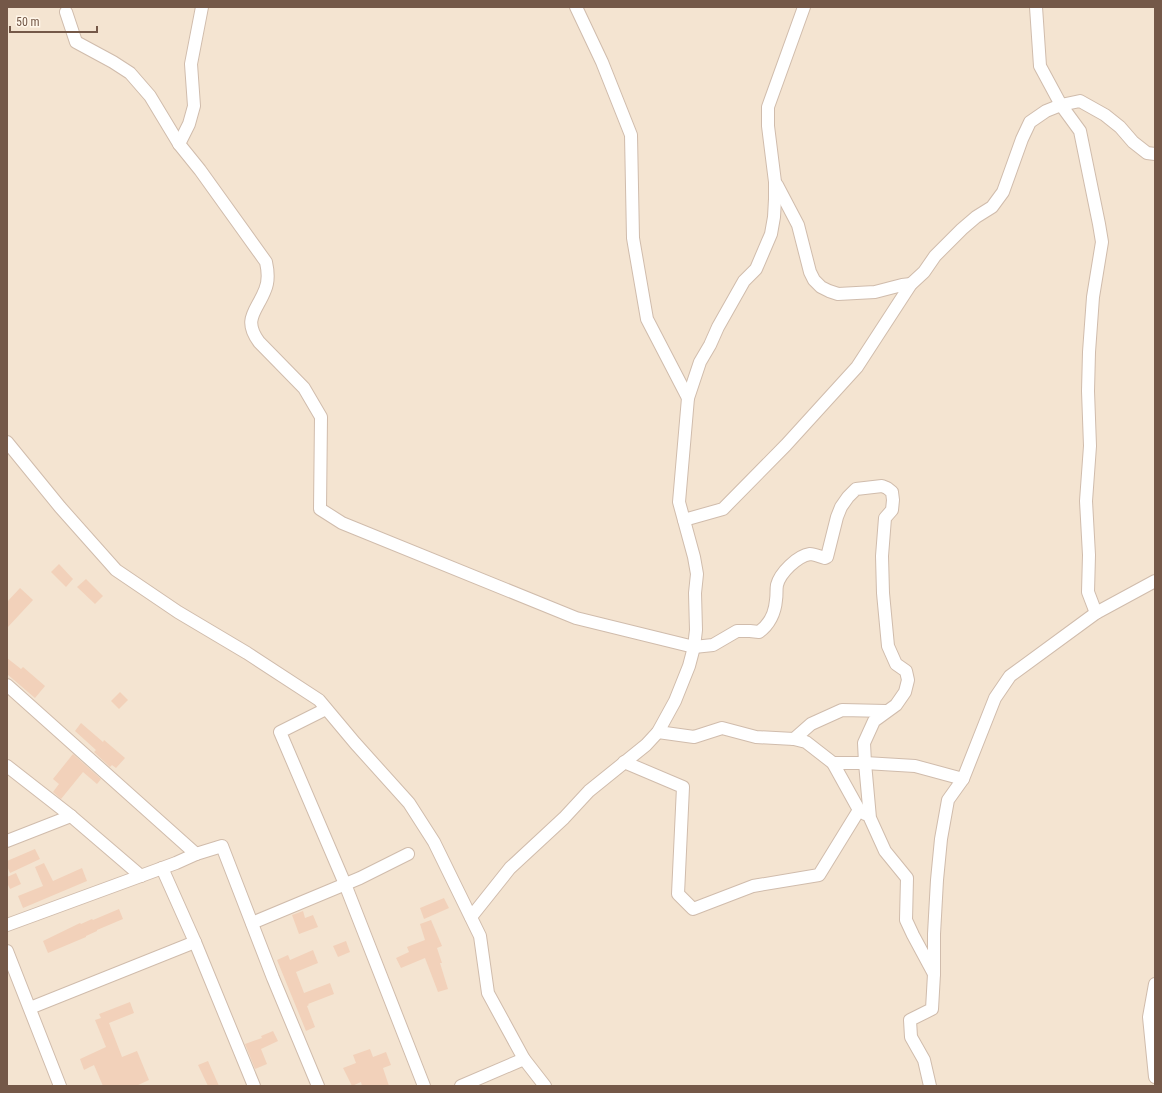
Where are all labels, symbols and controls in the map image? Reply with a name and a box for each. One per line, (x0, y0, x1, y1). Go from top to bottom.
scale bar (10, 8, 97, 34)
text: 50 m (16, 15, 40, 29)

